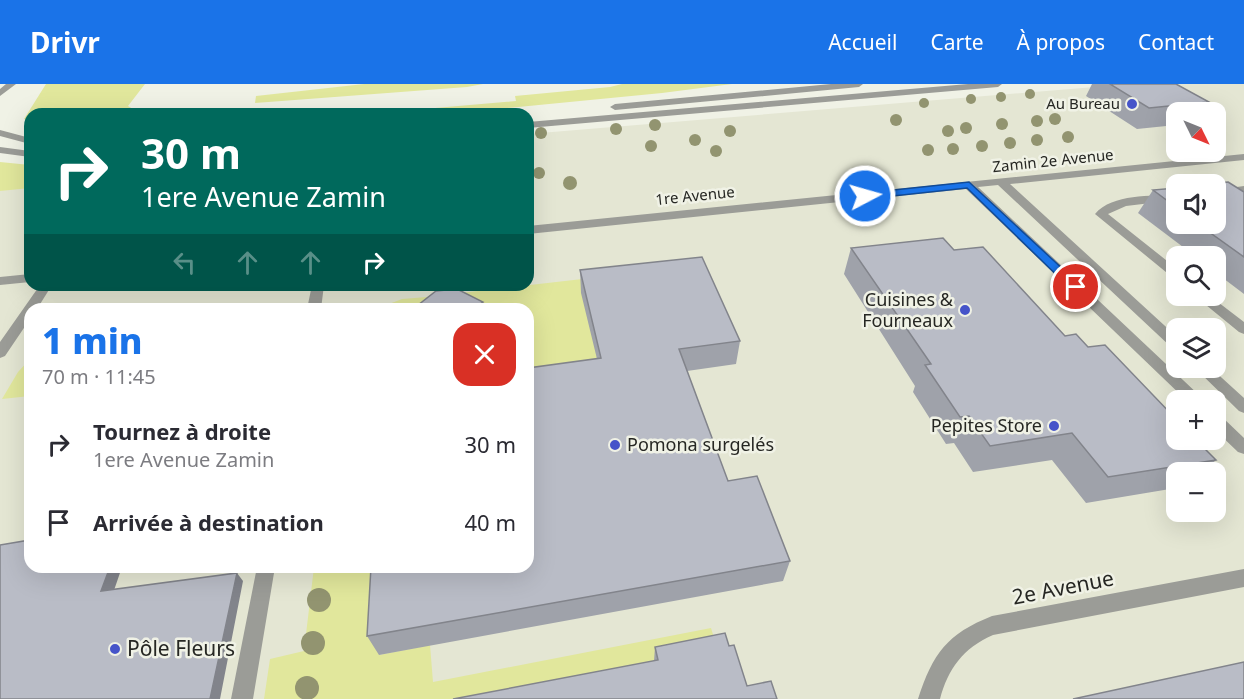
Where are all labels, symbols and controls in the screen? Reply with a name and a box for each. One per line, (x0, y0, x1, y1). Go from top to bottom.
text: Drivr (30, 23, 100, 61)
text: Accueil (828, 28, 897, 56)
text: Carte (930, 28, 984, 56)
text: À propos (1017, 28, 1105, 56)
text: Contact (1138, 28, 1214, 56)
place label: Au Bureau (1046, 93, 1120, 113)
marker: Au Bureau (1125, 97, 1139, 111)
north arrow (1166, 102, 1226, 162)
map controls (1166, 102, 1226, 522)
text: 30 m (141, 124, 241, 181)
icon: right (42, 132, 120, 210)
street label: Zamin 2e Avenue (991, 144, 1114, 176)
position arrow (833, 164, 897, 228)
button: sound (1166, 174, 1226, 234)
text: 1ere Avenue Zamin (141, 178, 386, 215)
street label: 1re Avenue (654, 181, 735, 209)
icon: left (168, 246, 201, 279)
icon: ahead (231, 246, 264, 279)
icon: ahead (294, 246, 327, 279)
icon: right (357, 246, 390, 279)
button: search (1166, 246, 1226, 306)
pin (1050, 261, 1101, 312)
icon: arrive (1059, 270, 1092, 303)
place label: Cuisines & Fourneaux (862, 287, 954, 332)
marker: Cuisines & Fourneaux (958, 303, 972, 317)
text: 1 min (42, 316, 143, 365)
button: layers (1166, 318, 1226, 378)
button: close (453, 323, 516, 386)
text: 70 m · 11:45 (42, 363, 156, 390)
button: + (1166, 390, 1226, 450)
place label: Pepites Store (931, 413, 1042, 437)
text: Tournez à droite (93, 416, 271, 446)
marker: Pepites Store (1047, 419, 1061, 433)
icon: right (42, 428, 75, 461)
text: 30 m (465, 429, 516, 459)
place label: Pomona surgelés (627, 432, 774, 456)
marker: Pomona surgelés (608, 438, 622, 452)
text: 1ere Avenue Zamin (93, 446, 274, 473)
button: − (1166, 462, 1226, 522)
icon: arrive (42, 506, 75, 539)
text: Arrivée à destination (93, 507, 324, 537)
text: 40 m (465, 507, 516, 537)
street label: 2e Avenue (1010, 563, 1116, 611)
place label: Pôle Fleurs (127, 634, 235, 662)
marker: Pôle Fleurs (108, 642, 122, 656)

